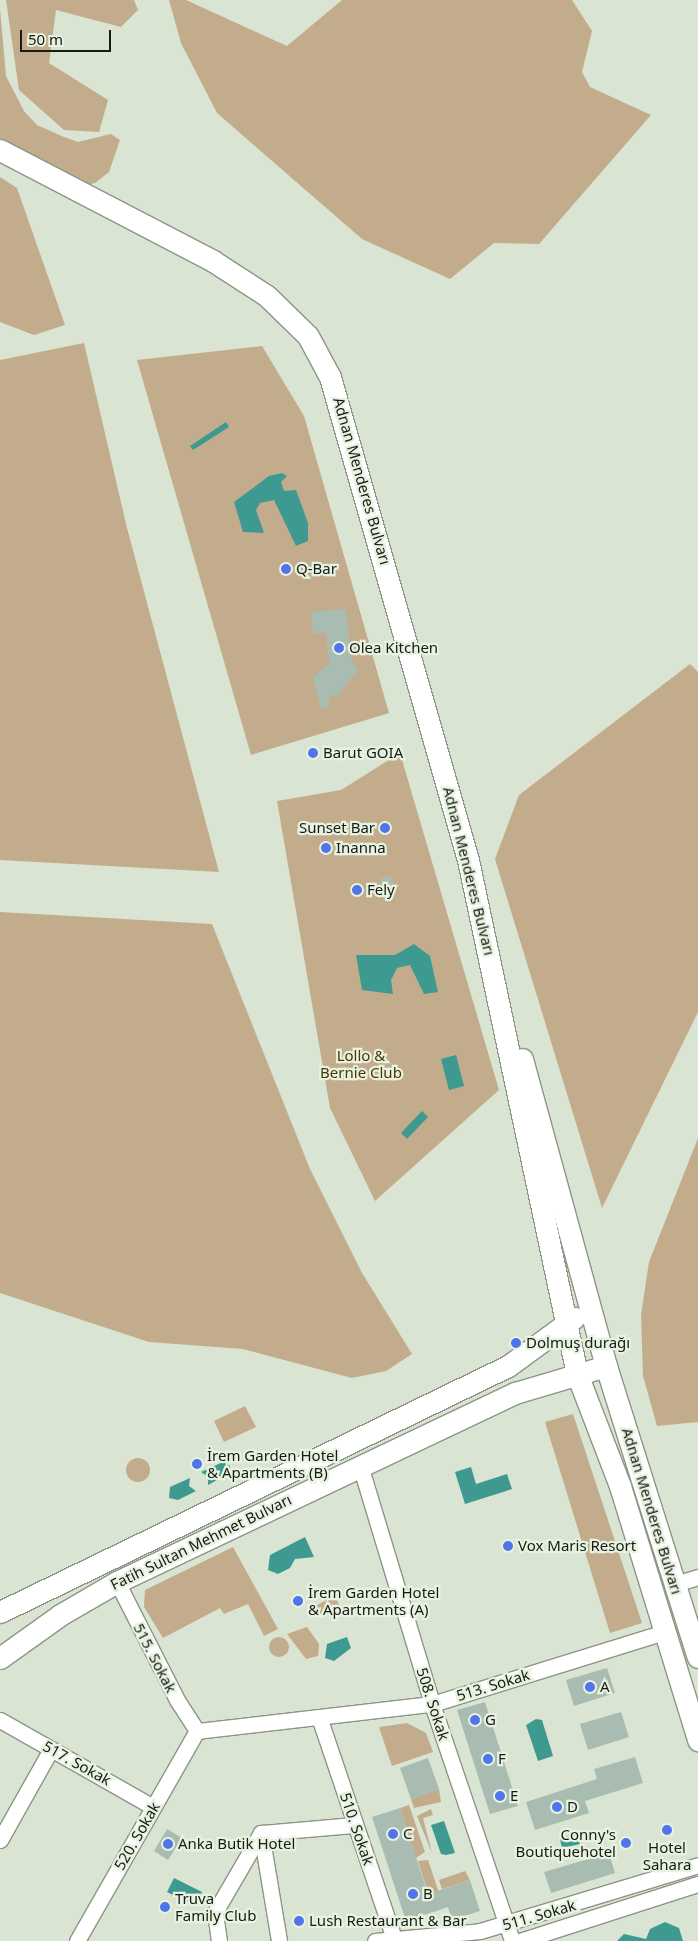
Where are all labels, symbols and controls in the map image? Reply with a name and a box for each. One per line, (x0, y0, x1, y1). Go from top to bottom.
scale bar (22, 20, 114, 52)
text: 50 m (28, 29, 63, 49)
street label: Adnan Menderes Bulvarı (329, 395, 395, 567)
place label: Q-Bar (296, 560, 337, 578)
marker: Q-Bar (280, 563, 292, 575)
place label: Olea Kitchen (349, 639, 438, 657)
marker: Olea Kitchen (333, 642, 345, 654)
place label: Barut GOIA (323, 744, 403, 762)
marker: Barut GOIA (307, 747, 319, 759)
street label: Adnan Menderes Bulvarı (439, 785, 499, 957)
place label: Sunset Bar (299, 819, 375, 837)
marker: Sunset Bar (379, 822, 391, 834)
place label: Inanna (336, 839, 386, 857)
marker: Inanna (320, 842, 332, 854)
place label: Fely (367, 881, 395, 899)
marker: Fely (351, 884, 363, 896)
park label: Lollo & Bernie Club (320, 1046, 402, 1081)
place label: Dolmuş durağı (526, 1334, 630, 1352)
marker: Dolmuş durağı (510, 1337, 522, 1349)
street label: Adnan Menderes Bulvarı (618, 1426, 686, 1596)
place label: İrem Garden Hotel & Apartments (B) (207, 1446, 338, 1481)
marker: İrem Garden Hotel & Apartments (B) (191, 1458, 203, 1470)
street label: Fatih Sultan Mehmet Bulvarı (108, 1490, 294, 1594)
place label: Vox Maris Resort (518, 1537, 636, 1555)
marker: Vox Maris Resort (502, 1540, 514, 1552)
place label: İrem Garden Hotel & Apartments (A) (308, 1583, 439, 1618)
marker: İrem Garden Hotel & Apartments (A) (292, 1595, 304, 1607)
street label: 515. Sokak (130, 1620, 180, 1696)
street label: 508. Sokak (413, 1665, 453, 1743)
street label: 513. Sokak (454, 1665, 532, 1705)
place label: A (600, 1678, 610, 1696)
marker: A (584, 1681, 596, 1693)
place label: G (485, 1711, 496, 1729)
marker: G (469, 1714, 481, 1726)
street label: 517. Sokak (40, 1737, 114, 1789)
place label: F (498, 1750, 506, 1768)
marker: F (482, 1753, 494, 1765)
place label: E (510, 1787, 518, 1805)
street label: 510. Sokak (336, 1790, 378, 1868)
marker: E (494, 1790, 506, 1802)
place label: D (567, 1798, 578, 1816)
street label: 520. Sokak (110, 1799, 164, 1873)
marker: D (551, 1801, 563, 1813)
marker: Hotel Sahara (661, 1824, 673, 1836)
place label: C (403, 1825, 412, 1843)
place label: Conny's Boutiquehotel (516, 1825, 616, 1860)
marker: C (387, 1828, 399, 1840)
place label: Anka Butik Hotel (178, 1835, 295, 1853)
marker: Conny's Boutiquehotel (620, 1837, 632, 1849)
marker: Anka Butik Hotel (162, 1838, 174, 1850)
place label: Hotel Sahara (643, 1838, 691, 1873)
place label: B (423, 1885, 433, 1903)
marker: B (407, 1888, 419, 1900)
place label: Truva Family Club (175, 1889, 256, 1924)
street label: 511. Sokak (500, 1896, 578, 1934)
marker: Truva Family Club (159, 1901, 171, 1913)
place label: Lush Restaurant & Bar (309, 1912, 467, 1930)
marker: Lush Restaurant & Bar (293, 1915, 305, 1927)

